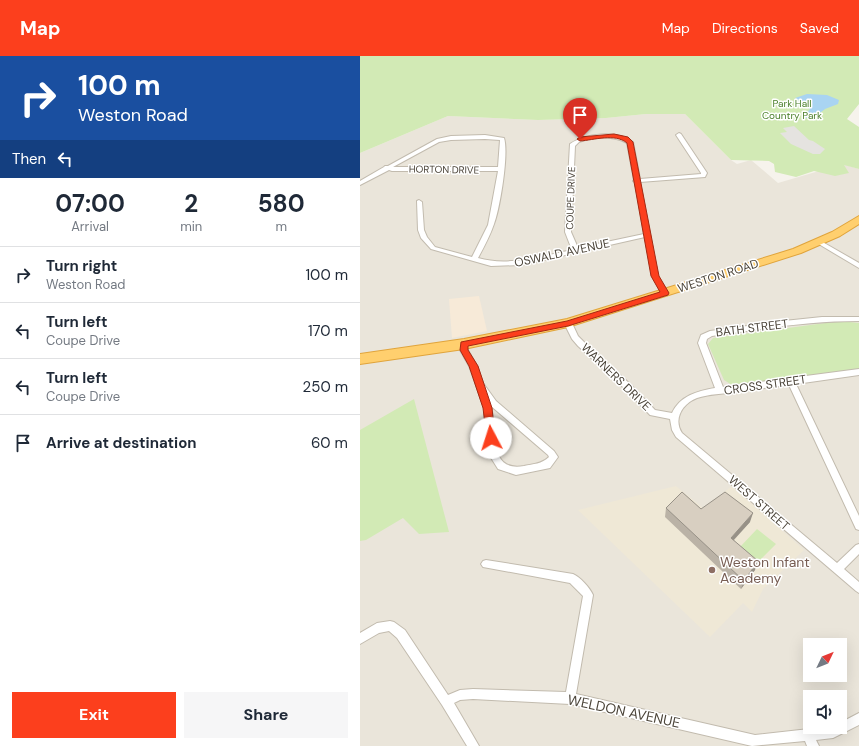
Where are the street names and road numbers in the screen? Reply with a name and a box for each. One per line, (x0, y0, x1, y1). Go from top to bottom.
street label: HORTON DRIVE (409, 162, 480, 177)
street label: COUPE DRIVE (563, 166, 578, 230)
street label: OSWALD AVENUE (513, 235, 611, 271)
street label: WESTON ROAD (675, 255, 761, 297)
street label: BATH STREET (715, 316, 790, 340)
street label: WARNERS DRIVE (578, 340, 655, 415)
street label: CROSS STREET (723, 371, 807, 399)
street label: WEST STREET (725, 472, 793, 534)
street label: WELDON AVENUE (566, 690, 682, 732)

